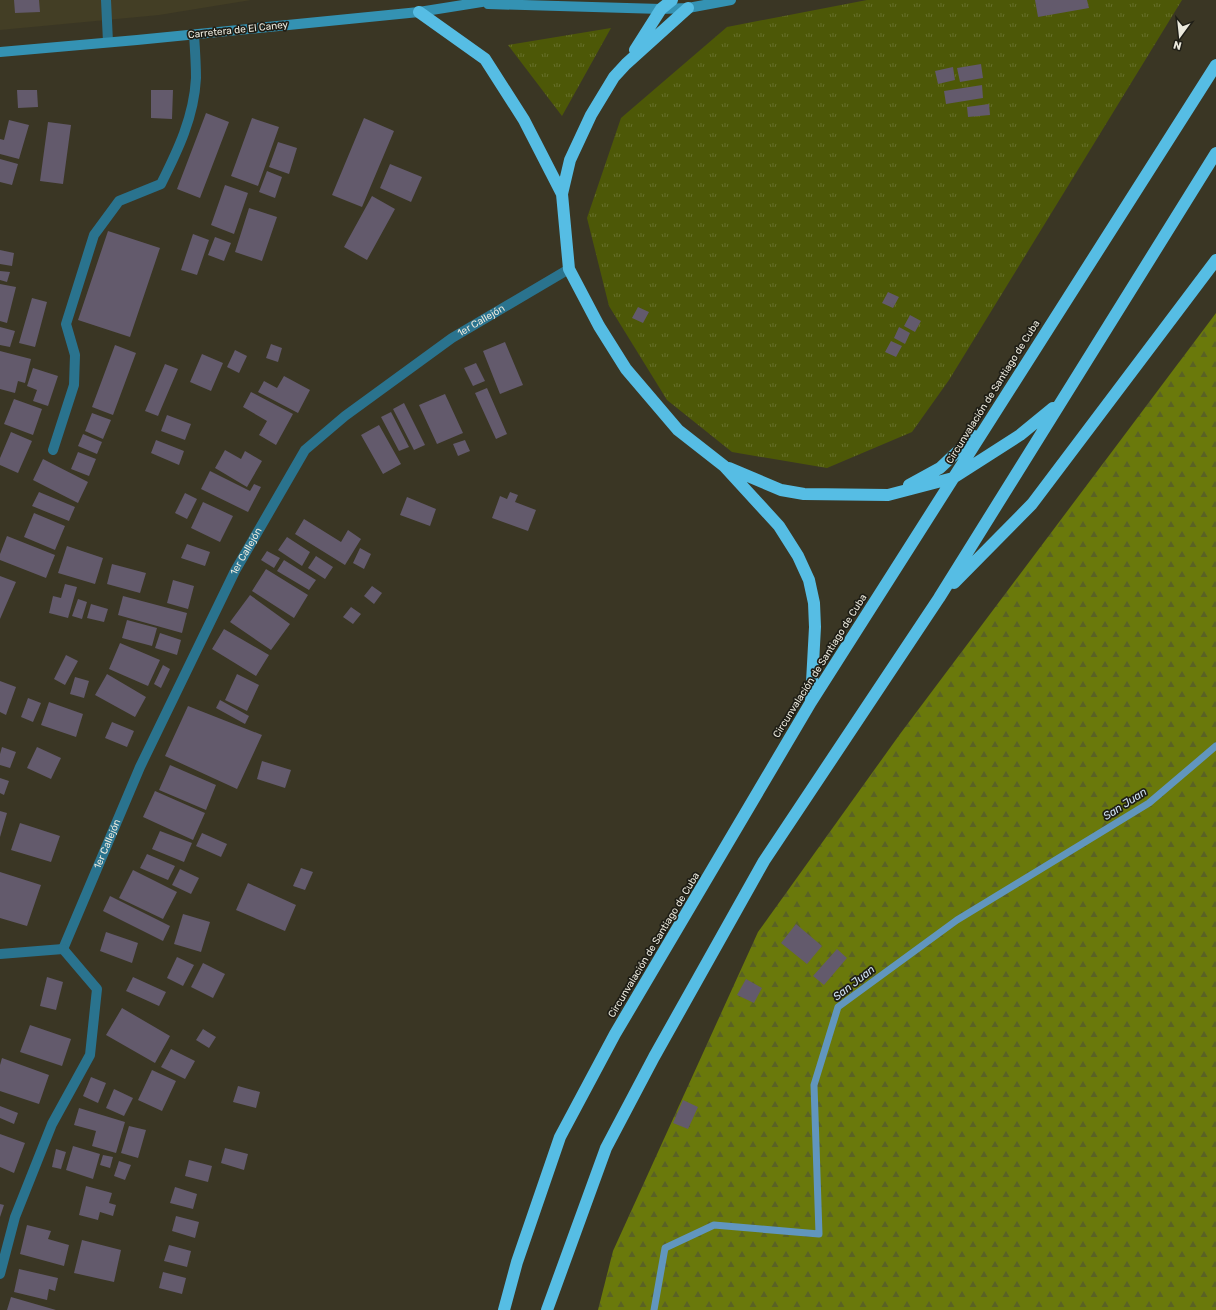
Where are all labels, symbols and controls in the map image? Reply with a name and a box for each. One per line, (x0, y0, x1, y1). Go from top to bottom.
north arrow (1160, 16, 1200, 56)
street label: Carretera de El Caney (187, 19, 289, 41)
text: N (1172, 38, 1183, 52)
street label: 1er Callejón (455, 302, 507, 339)
street label: Circunvalación de Santiago de Cuba (944, 318, 1042, 466)
street label: 1er Callejón (228, 526, 265, 577)
street label: Circunvalación de Santiago de Cuba (771, 592, 869, 740)
water label: San Juan (1101, 785, 1150, 823)
street label: 1er Callejón (92, 817, 123, 871)
street label: Circunvalación de Santiago de Cuba (606, 870, 702, 1020)
water label: San Juan (831, 962, 878, 1003)

